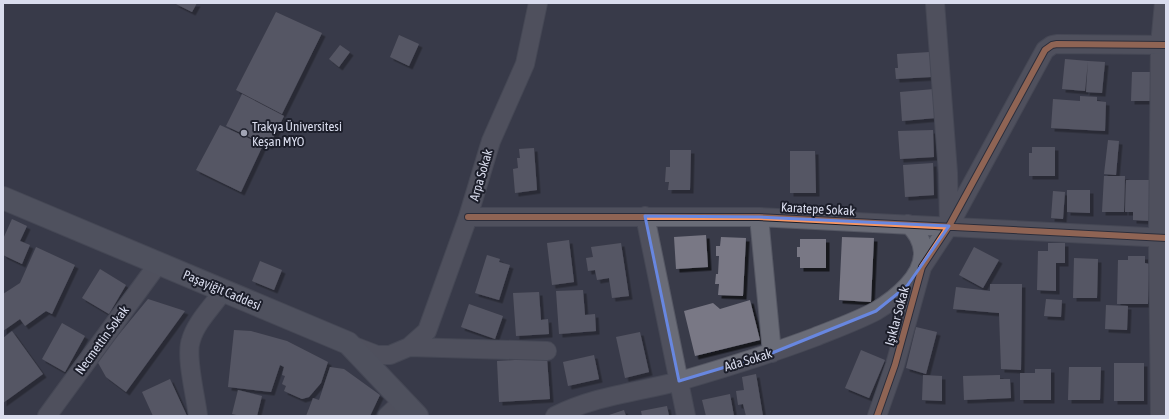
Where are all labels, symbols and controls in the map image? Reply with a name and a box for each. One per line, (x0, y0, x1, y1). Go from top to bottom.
place label: Trakya Üniversitesi Keşan MYO (252, 119, 342, 149)
marker: Trakya Üniversitesi Keşan MYO (239, 128, 249, 138)
street label: Arpa Sokak (466, 147, 496, 203)
street label: Karatepe Sokak (781, 200, 856, 218)
street label: Paşayiğit Caddesi (181, 267, 263, 313)
street label: Işıklar Sokak (882, 284, 912, 347)
street label: Necmettin Sokak (72, 303, 132, 377)
street label: Ada Sokak (722, 346, 774, 374)

